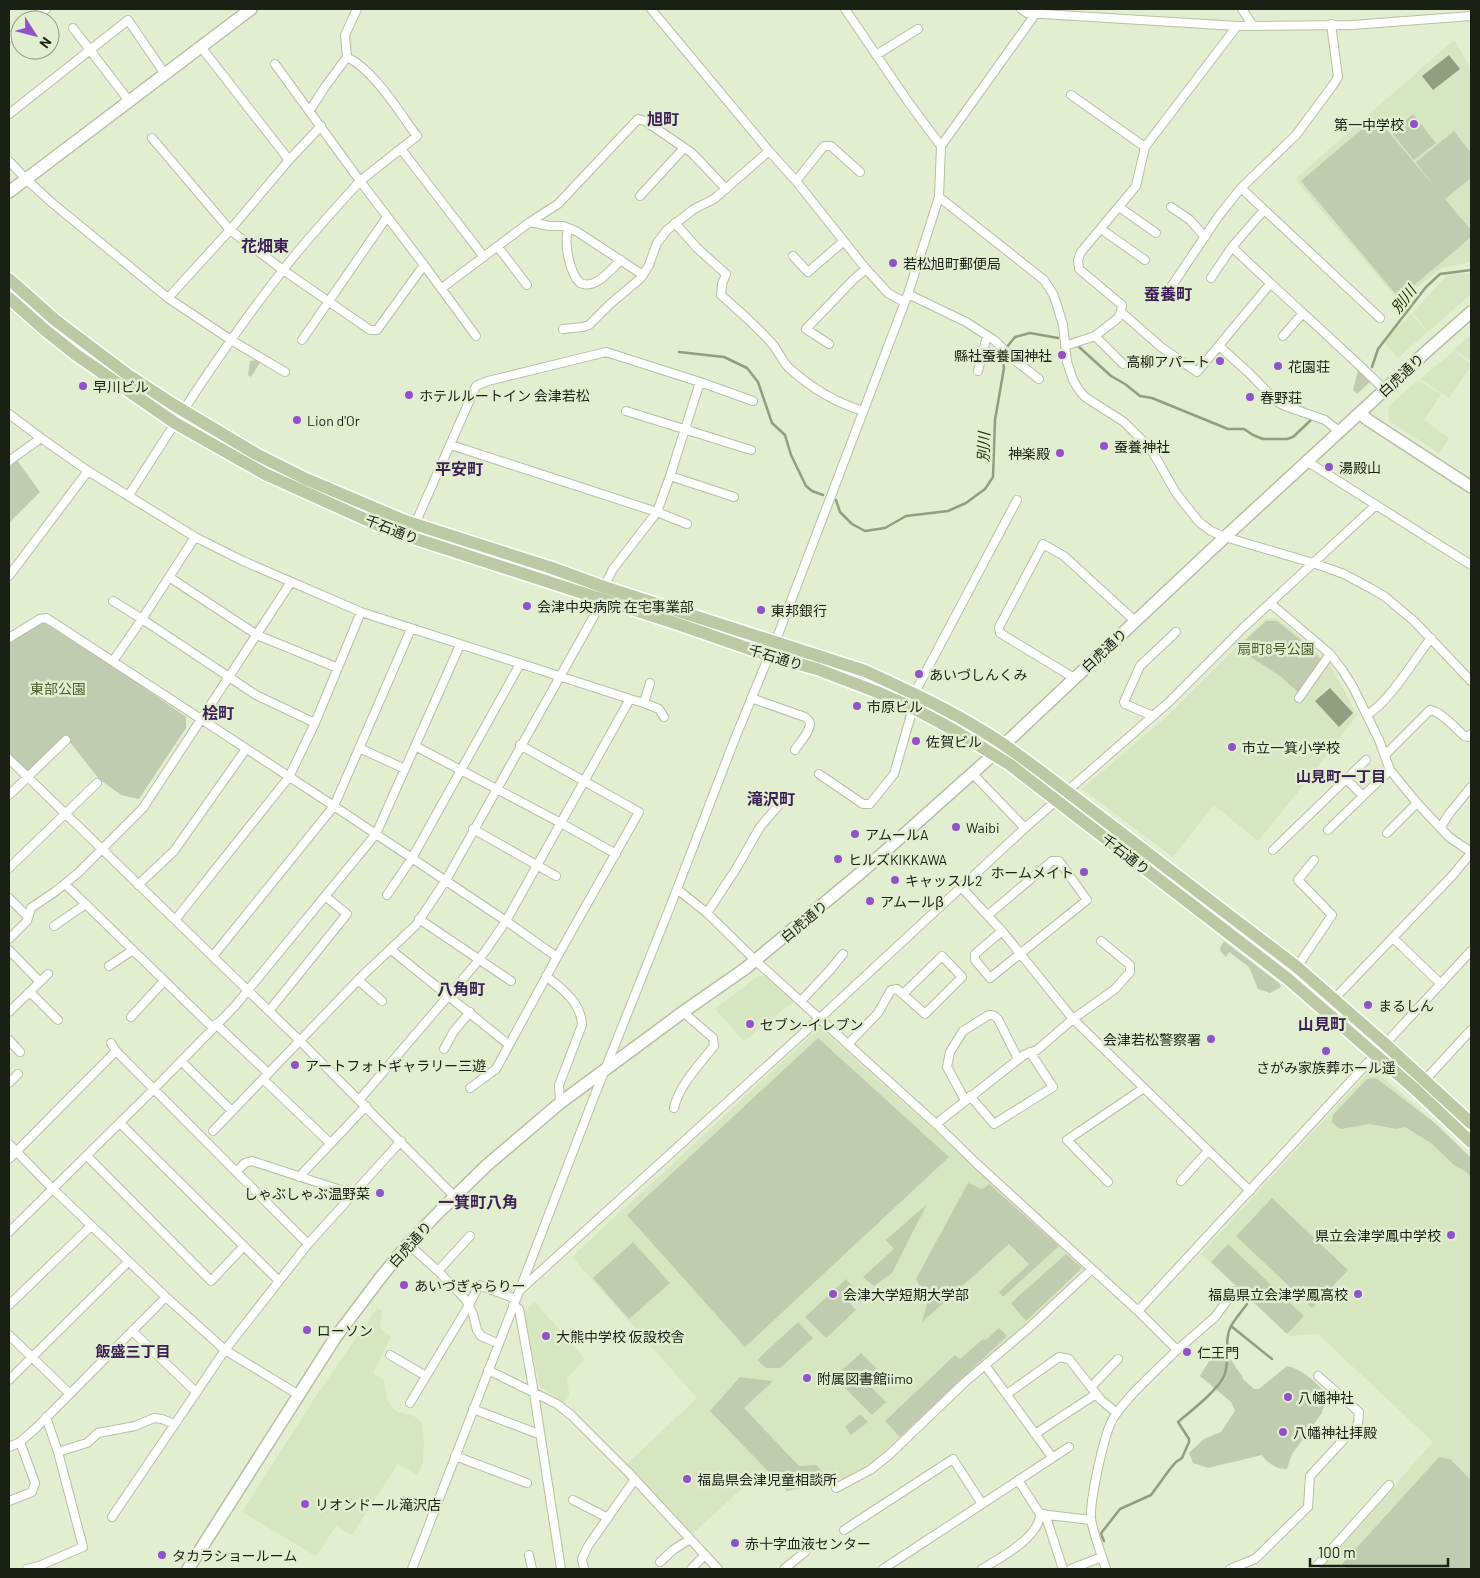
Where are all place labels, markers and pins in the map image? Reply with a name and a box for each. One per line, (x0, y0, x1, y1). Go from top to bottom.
place label: 第一中学校 (1334, 116, 1404, 133)
marker: 第一中学校 (1408, 118, 1420, 130)
place label: 若松旭町郵便局 (903, 255, 1001, 272)
marker: 若松旭町郵便局 (887, 257, 899, 269)
place label: 縣社蚕養国神社 (954, 347, 1052, 364)
marker: 縣社蚕養国神社 (1056, 349, 1068, 361)
place label: 高柳アパート (1126, 353, 1210, 370)
marker: 高柳アパート (1214, 355, 1226, 367)
place label: 花園荘 (1288, 358, 1330, 375)
marker: 花園荘 (1272, 360, 1284, 372)
place label: 早川ビル (93, 378, 149, 395)
marker: 早川ビル (77, 380, 89, 392)
place label: ホテルルートイン 会津若松 (419, 387, 590, 404)
marker: ホテルルートイン 会津若松 (403, 389, 415, 401)
place label: 春野荘 (1260, 389, 1302, 406)
marker: 春野荘 (1244, 391, 1256, 403)
place label: Lion d'Or (307, 412, 360, 429)
marker: Lion d'Or (291, 414, 303, 426)
place label: 蚕養神社 (1114, 438, 1170, 455)
marker: 蚕養神社 (1098, 440, 1110, 452)
place label: 神楽殿 (1008, 445, 1050, 462)
marker: 神楽殿 (1054, 447, 1066, 459)
place label: 湯殿山 (1339, 459, 1381, 476)
marker: 湯殿山 (1323, 461, 1335, 473)
place label: 会津中央病院 在宅事業部 (537, 598, 694, 615)
marker: 会津中央病院 在宅事業部 (521, 600, 533, 612)
place label: 東邦銀行 (771, 602, 827, 619)
marker: 東邦銀行 (755, 604, 767, 616)
place label: あいづしんくみ (929, 666, 1028, 683)
marker: あいづしんくみ (913, 668, 925, 680)
place label: 市原ビル (867, 698, 923, 715)
marker: 市原ビル (851, 700, 863, 712)
place label: 佐賀ビル (926, 733, 982, 750)
marker: 佐賀ビル (910, 735, 922, 747)
place label: 市立一箕小学校 (1242, 739, 1340, 756)
marker: 市立一箕小学校 (1226, 741, 1238, 753)
place label: Waibi (966, 819, 1000, 836)
marker: Waibi (950, 821, 962, 833)
place label: アムールA (865, 826, 929, 843)
marker: アムールA (849, 828, 861, 840)
place label: ヒルズKIKKAWA (848, 851, 947, 868)
marker: ヒルズKIKKAWA (832, 853, 844, 865)
place label: ホームメイト (990, 864, 1074, 881)
marker: ホームメイト (1078, 866, 1090, 878)
place label: キャッスル2 (905, 872, 983, 889)
marker: キャッスル2 (889, 874, 901, 886)
place label: アムールβ (880, 893, 944, 910)
marker: アムールβ (864, 895, 876, 907)
place label: まるしん (1378, 997, 1434, 1014)
marker: まるしん (1362, 999, 1374, 1011)
place label: セブン-イレブン (760, 1016, 864, 1033)
marker: セブン-イレブン (744, 1018, 756, 1030)
place label: 会津若松警察署 (1103, 1031, 1201, 1048)
marker: 会津若松警察署 (1205, 1033, 1217, 1045)
marker: さがみ家族葬ホール遥 (1320, 1045, 1332, 1057)
place label: アートフォトギャラリー三遊 (305, 1057, 486, 1074)
marker: アートフォトギャラリー三遊 (289, 1059, 301, 1071)
place label: さがみ家族葬ホール遥 (1256, 1059, 1396, 1076)
place label: しゃぶしゃぶ温野菜 (244, 1185, 370, 1202)
marker: しゃぶしゃぶ温野菜 (374, 1187, 386, 1199)
place label: 県立会津学鳳中学校 (1315, 1227, 1441, 1244)
marker: 県立会津学鳳中学校 (1445, 1229, 1457, 1241)
place label: あいづぎゃらりー (414, 1277, 526, 1294)
marker: あいづぎゃらりー (398, 1279, 410, 1291)
place label: 会津大学短期大学部 (843, 1286, 969, 1303)
place label: 福島県立会津学鳳高校 (1208, 1286, 1348, 1303)
marker: 会津大学短期大学部 (827, 1288, 839, 1300)
marker: 福島県立会津学鳳高校 (1352, 1288, 1364, 1300)
place label: ローソン (317, 1322, 373, 1339)
marker: ローソン (301, 1324, 313, 1336)
place label: 大熊中学校 仮設校舎 (556, 1328, 685, 1345)
marker: 大熊中学校 仮設校舎 (540, 1330, 552, 1342)
place label: 仁王門 (1197, 1344, 1239, 1361)
marker: 仁王門 (1181, 1346, 1193, 1358)
place label: 附属図書館iimo (817, 1370, 913, 1387)
marker: 附属図書館iimo (801, 1372, 813, 1384)
place label: 八幡神社 (1298, 1389, 1354, 1406)
marker: 八幡神社 (1282, 1391, 1294, 1403)
place label: 八幡神社拝殿 (1293, 1424, 1377, 1441)
marker: 八幡神社拝殿 (1277, 1426, 1289, 1438)
place label: 福島県会津児童相談所 (697, 1471, 837, 1488)
marker: 福島県会津児童相談所 (681, 1473, 693, 1485)
place label: リオンドール滝沢店 (315, 1496, 441, 1513)
marker: リオンドール滝沢店 (299, 1498, 311, 1510)
place label: 赤十字血液センター (745, 1535, 871, 1552)
marker: 赤十字血液センター (729, 1537, 741, 1549)
place label: タカラショールーム (172, 1547, 297, 1564)
marker: タカラショールーム (156, 1549, 168, 1561)

